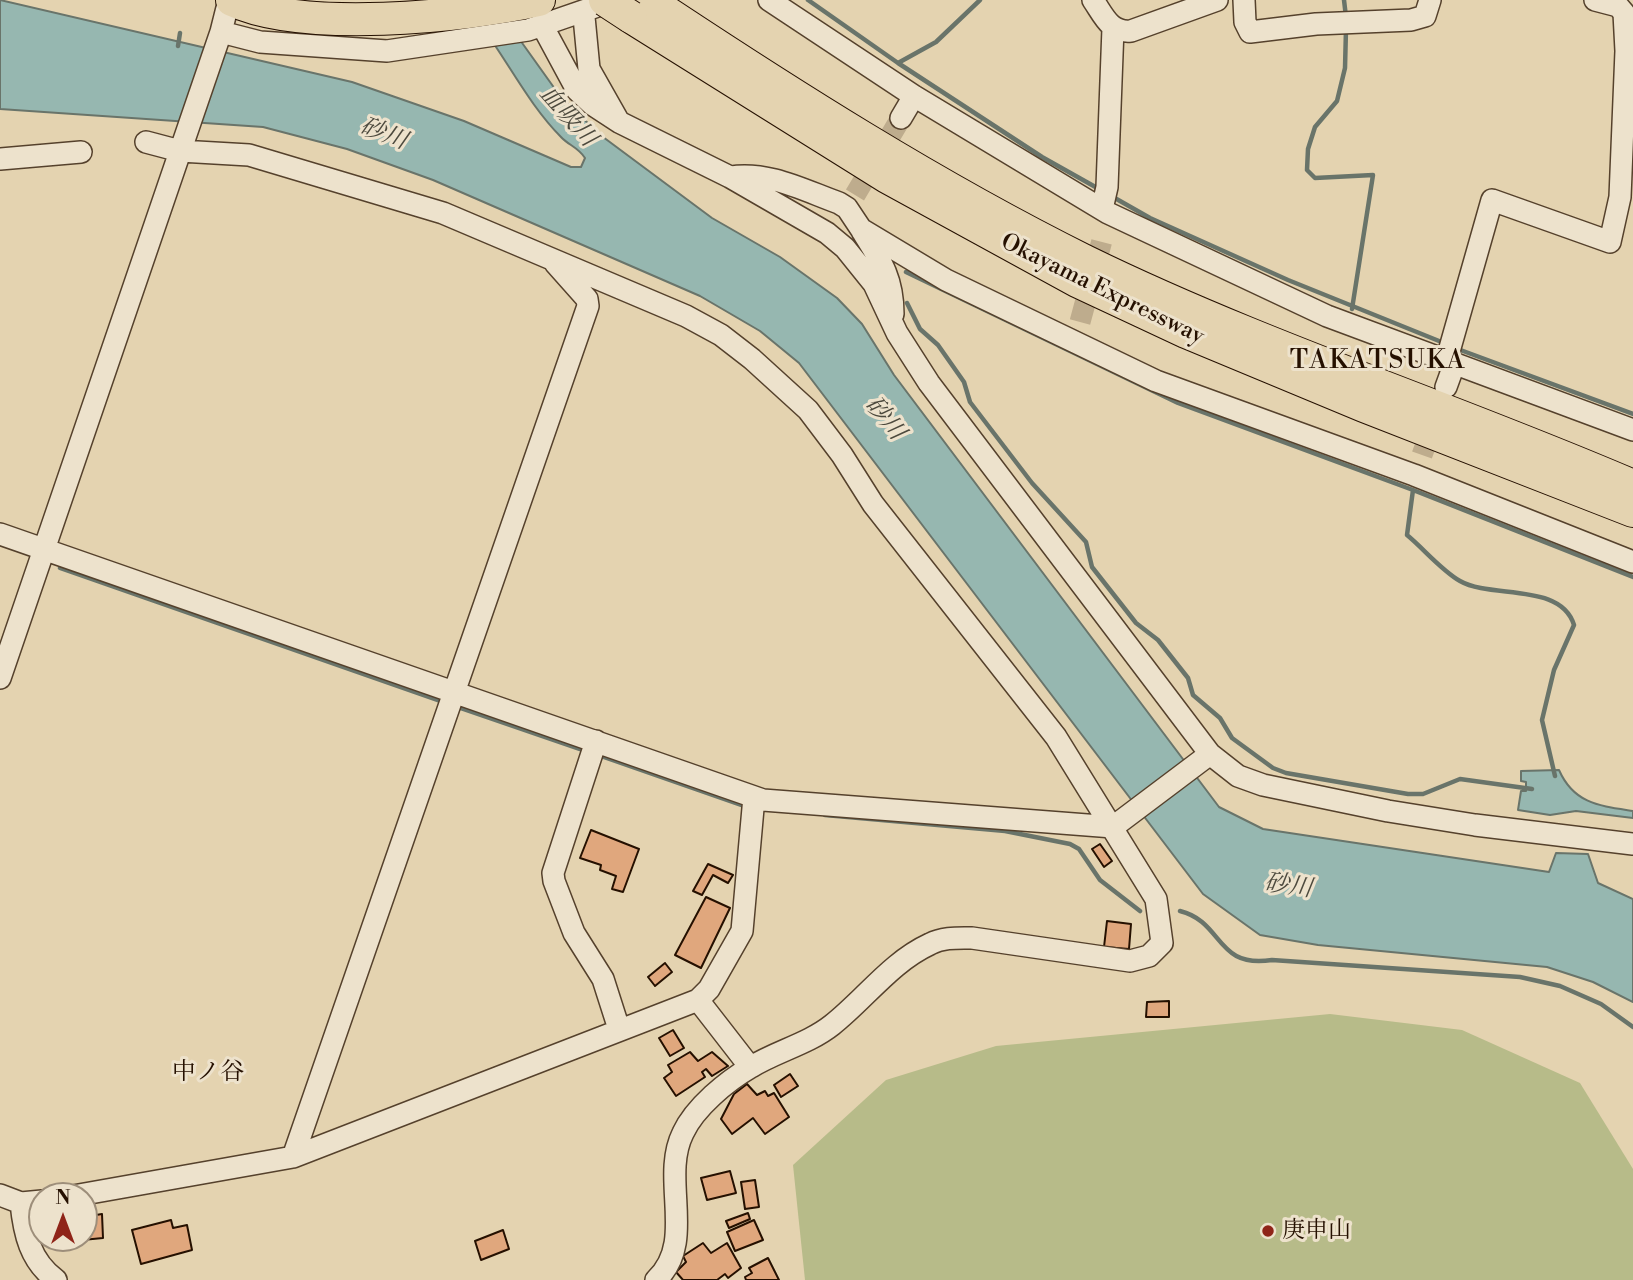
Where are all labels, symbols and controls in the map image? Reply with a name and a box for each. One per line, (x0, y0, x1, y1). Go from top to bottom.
water label: 血吸川 (532, 81, 602, 153)
water label: 砂川 (355, 113, 411, 157)
street label: Okayama Expressway (996, 229, 1208, 351)
district label: TAKATSUKA (1291, 346, 1465, 378)
water label: 砂川 (858, 391, 910, 447)
water label: 砂川 (1262, 869, 1314, 905)
district label: 中ノ谷 (172, 1059, 244, 1087)
north arrow (28, 1182, 98, 1252)
text: N (55, 1186, 71, 1210)
place label: 庚申山 (1282, 1217, 1351, 1245)
marker: 庚申山 (1260, 1223, 1276, 1239)

